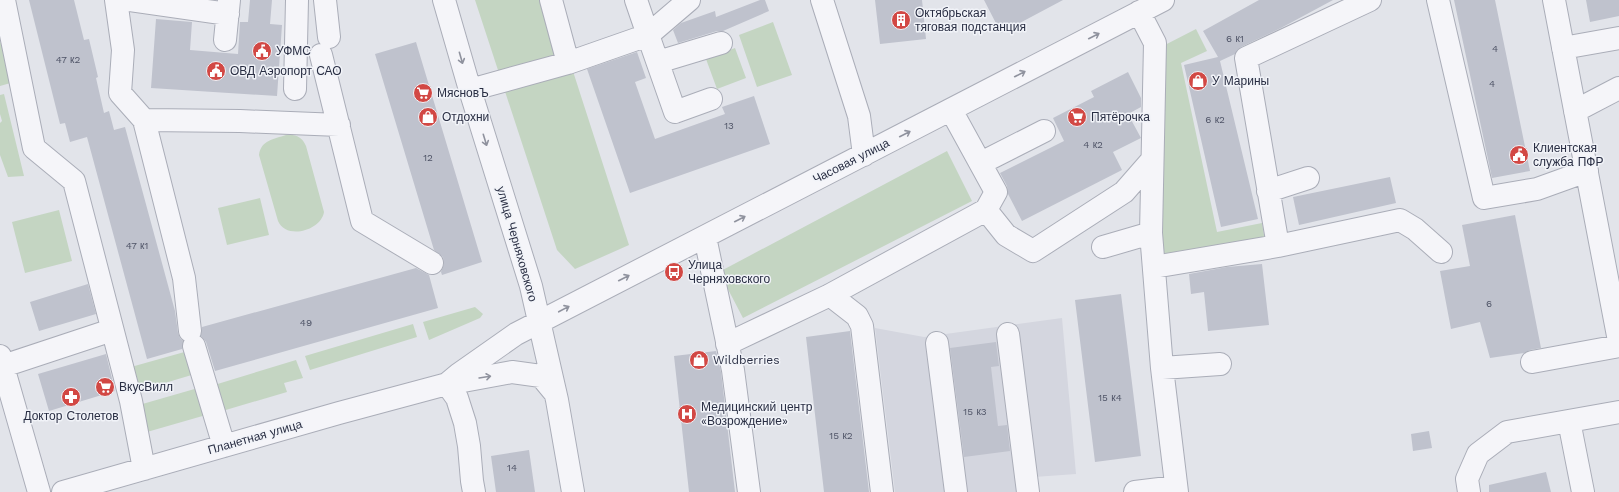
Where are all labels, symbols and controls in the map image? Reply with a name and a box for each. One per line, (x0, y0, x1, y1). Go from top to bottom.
place label: Октябрьская тяговая подстанция (915, 6, 1026, 34)
building icon: Октябрьская тяговая подстанция (890, 9, 912, 31)
one-way arrow (1088, 31, 1100, 39)
house number: 6 к1 (1226, 33, 1244, 44)
public building icon: УФМС (251, 40, 273, 62)
house number: 4 (1492, 43, 1498, 54)
place label: УФМС (276, 44, 311, 58)
one-way arrow (457, 51, 465, 64)
house number: 47 к2 (56, 54, 80, 65)
public building icon: ОВД Аэропорт САО (205, 60, 227, 82)
place label: ОВД Аэропорт САО (230, 64, 342, 78)
one-way arrow (1014, 70, 1026, 77)
shop icon: У Марины (1187, 70, 1209, 92)
place label: У Марины (1212, 74, 1269, 88)
house number: 4 (1489, 78, 1495, 89)
supermarket icon: МясновЪ (412, 82, 434, 104)
place label: МясновЪ (437, 86, 489, 100)
shop icon: Отдохни (417, 106, 439, 128)
supermarket icon: Пятёрочка (1066, 106, 1088, 128)
place label: Отдохни (442, 110, 489, 124)
place label: Пятёрочка (1091, 110, 1150, 124)
house number: 6 к2 (1205, 114, 1225, 125)
house number: 13 (724, 120, 734, 131)
one-way arrow (899, 129, 911, 137)
one-way arrow (482, 134, 490, 146)
street label: Часовая улица (810, 136, 892, 186)
house number: 4 к2 (1083, 139, 1103, 150)
place label: Клиентская служба ПФР (1533, 141, 1603, 169)
public building icon: Клиентская служба ПФР (1508, 144, 1530, 166)
house number: 12 (423, 152, 433, 163)
street label: улица Черняховского (494, 185, 540, 304)
one-way arrow (733, 215, 745, 222)
house number: 47 к1 (126, 240, 148, 251)
place label: Улица Черняховского (688, 258, 770, 286)
bus stop icon: Улица Черняховского (663, 261, 685, 283)
one-way arrow (618, 274, 630, 281)
house number: 6 (1486, 298, 1492, 309)
one-way arrow (558, 305, 570, 312)
house number: 49 (300, 317, 312, 328)
shop icon: Wildberries (688, 349, 710, 371)
place label: Wildberries (713, 353, 780, 367)
one-way arrow (478, 373, 491, 381)
supermarket icon: ВкусВилл (94, 376, 116, 398)
place label: ВкусВилл (119, 380, 173, 394)
pharmacy icon: Доктор Столетов (60, 386, 82, 408)
house number: 15 к4 (1098, 392, 1122, 403)
place label: Медицинский центр «Возрождение» (701, 400, 813, 428)
hospital icon: Медицинский центр «Возрождение» (676, 403, 698, 425)
house number: 15 к3 (963, 406, 987, 417)
place label: Доктор Столетов (23, 409, 119, 423)
street label: Планетная улица (206, 417, 304, 457)
house number: 15 к2 (829, 430, 853, 441)
house number: 14 (507, 462, 517, 473)

